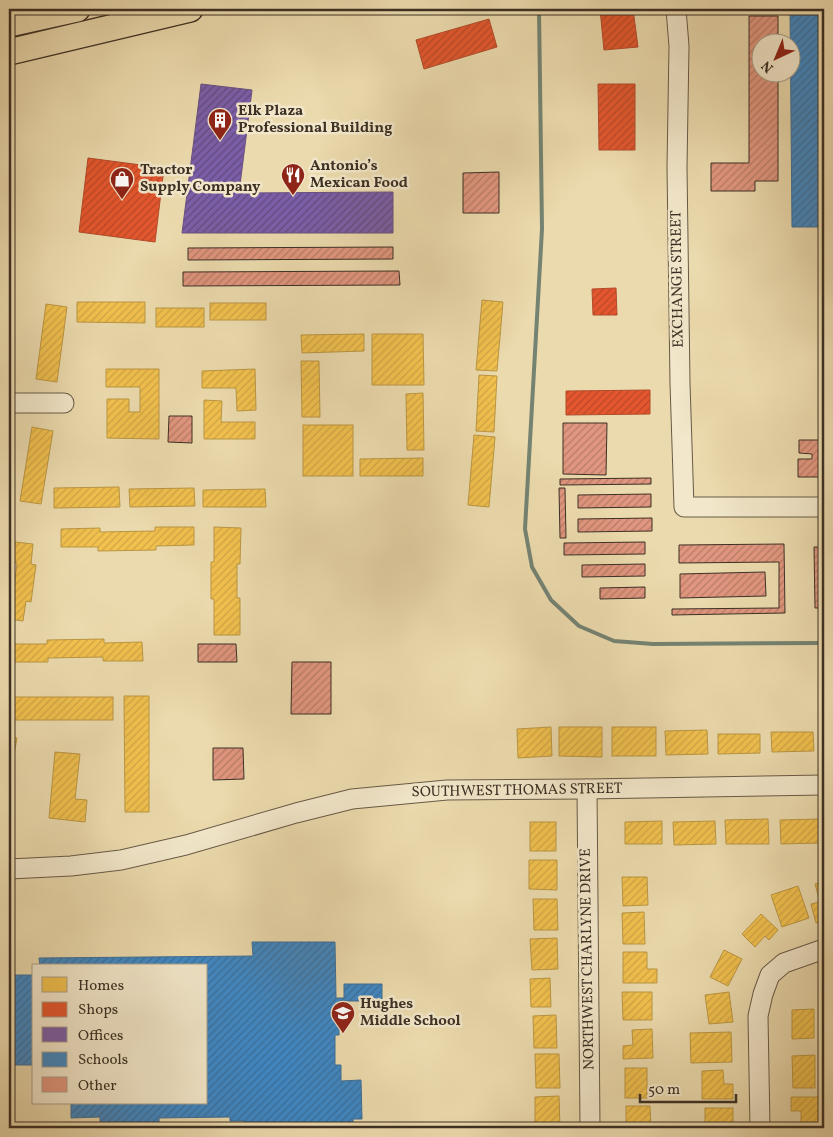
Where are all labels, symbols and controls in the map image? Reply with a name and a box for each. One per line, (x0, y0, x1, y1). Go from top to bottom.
north arrow (750, 32, 800, 82)
text: N (758, 56, 778, 77)
place label: Elk Plaza Professional Building (238, 101, 392, 139)
building icon: Elk Plaza Professional Building (207, 107, 233, 141)
place label: Antonio’s Mexican Food (310, 156, 408, 194)
place label: Tractor Supply Company (140, 160, 261, 198)
restaurant icon: Antonio’s Mexican Food (280, 162, 306, 196)
shop icon: Tractor Supply Company (109, 166, 135, 200)
street label: EXCHANGE STREET (666, 210, 690, 348)
street label: SOUTHWEST THOMAS STREET (411, 779, 623, 803)
street label: NORTHWEST CHARLYNE DRIVE (576, 848, 600, 1070)
legend (32, 964, 208, 1104)
text: Homes (78, 976, 124, 997)
place label: Hughes Middle School (360, 994, 461, 1032)
text: Shops (78, 1000, 118, 1021)
school or university icon: Hughes Middle School (330, 1000, 356, 1034)
text: Offices (78, 1026, 123, 1047)
text: Schools (78, 1050, 128, 1071)
scale bar (640, 1072, 737, 1104)
text: Other (78, 1076, 117, 1097)
text: 50 m (648, 1080, 680, 1101)

